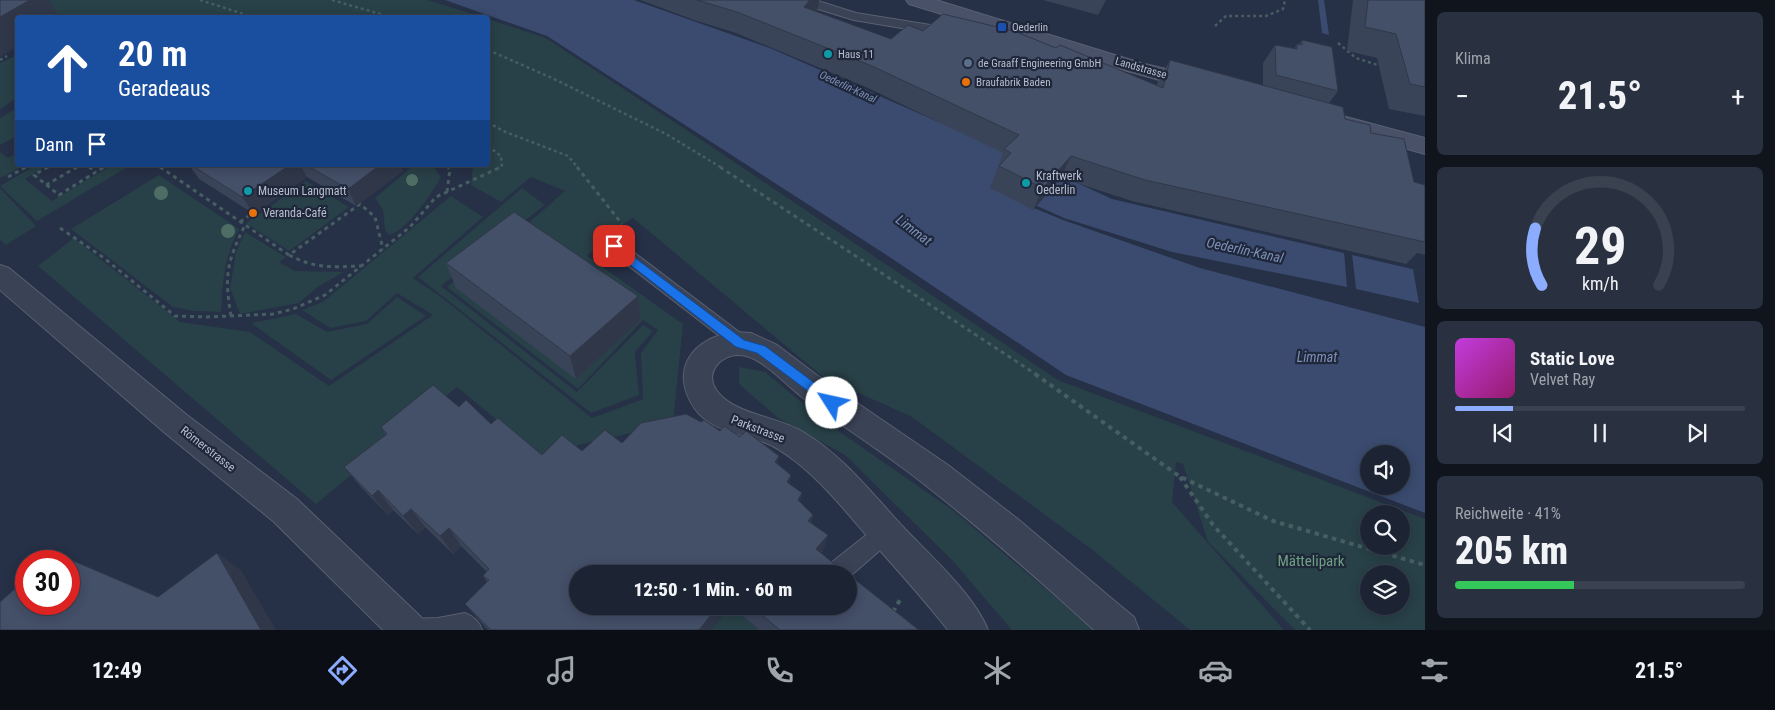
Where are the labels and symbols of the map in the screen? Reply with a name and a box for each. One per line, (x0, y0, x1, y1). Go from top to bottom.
marker: Oederlin (996, 21, 1008, 33)
place label: Oederlin (1012, 21, 1048, 34)
marker: Haus 11 (822, 48, 834, 60)
place label: Haus 11 (838, 48, 874, 61)
street label: Landstrasse (1114, 54, 1168, 82)
marker: de Graaff Engineering GmbH (962, 57, 974, 69)
place label: de Graaff Engineering GmbH (978, 57, 1101, 70)
water label: Oederlin-Kanal (817, 68, 879, 106)
marker: Braufabrik Baden (960, 76, 972, 88)
place label: Braufabrik Baden (976, 76, 1050, 89)
place label: Kraftwerk Oederlin (1036, 169, 1082, 197)
marker: Kraftwerk Oederlin (1020, 177, 1032, 189)
place label: Museum Langmatt (258, 184, 347, 198)
marker: Museum Langmatt (242, 185, 254, 197)
place label: Veranda-Café (263, 206, 327, 220)
marker: Veranda-Café (247, 207, 259, 219)
water label: Limmat (893, 211, 936, 249)
pin (593, 225, 635, 267)
water label: Oederlin-Kanal (1205, 234, 1286, 266)
water label: Limmat (1297, 349, 1338, 365)
position arrow (805, 376, 857, 428)
street label: Parkstrasse (729, 412, 787, 446)
street label: Römerstrasse (178, 423, 238, 475)
speed limit sign: 30 (15, 550, 80, 615)
park label: Mättelipark (1277, 552, 1345, 570)

